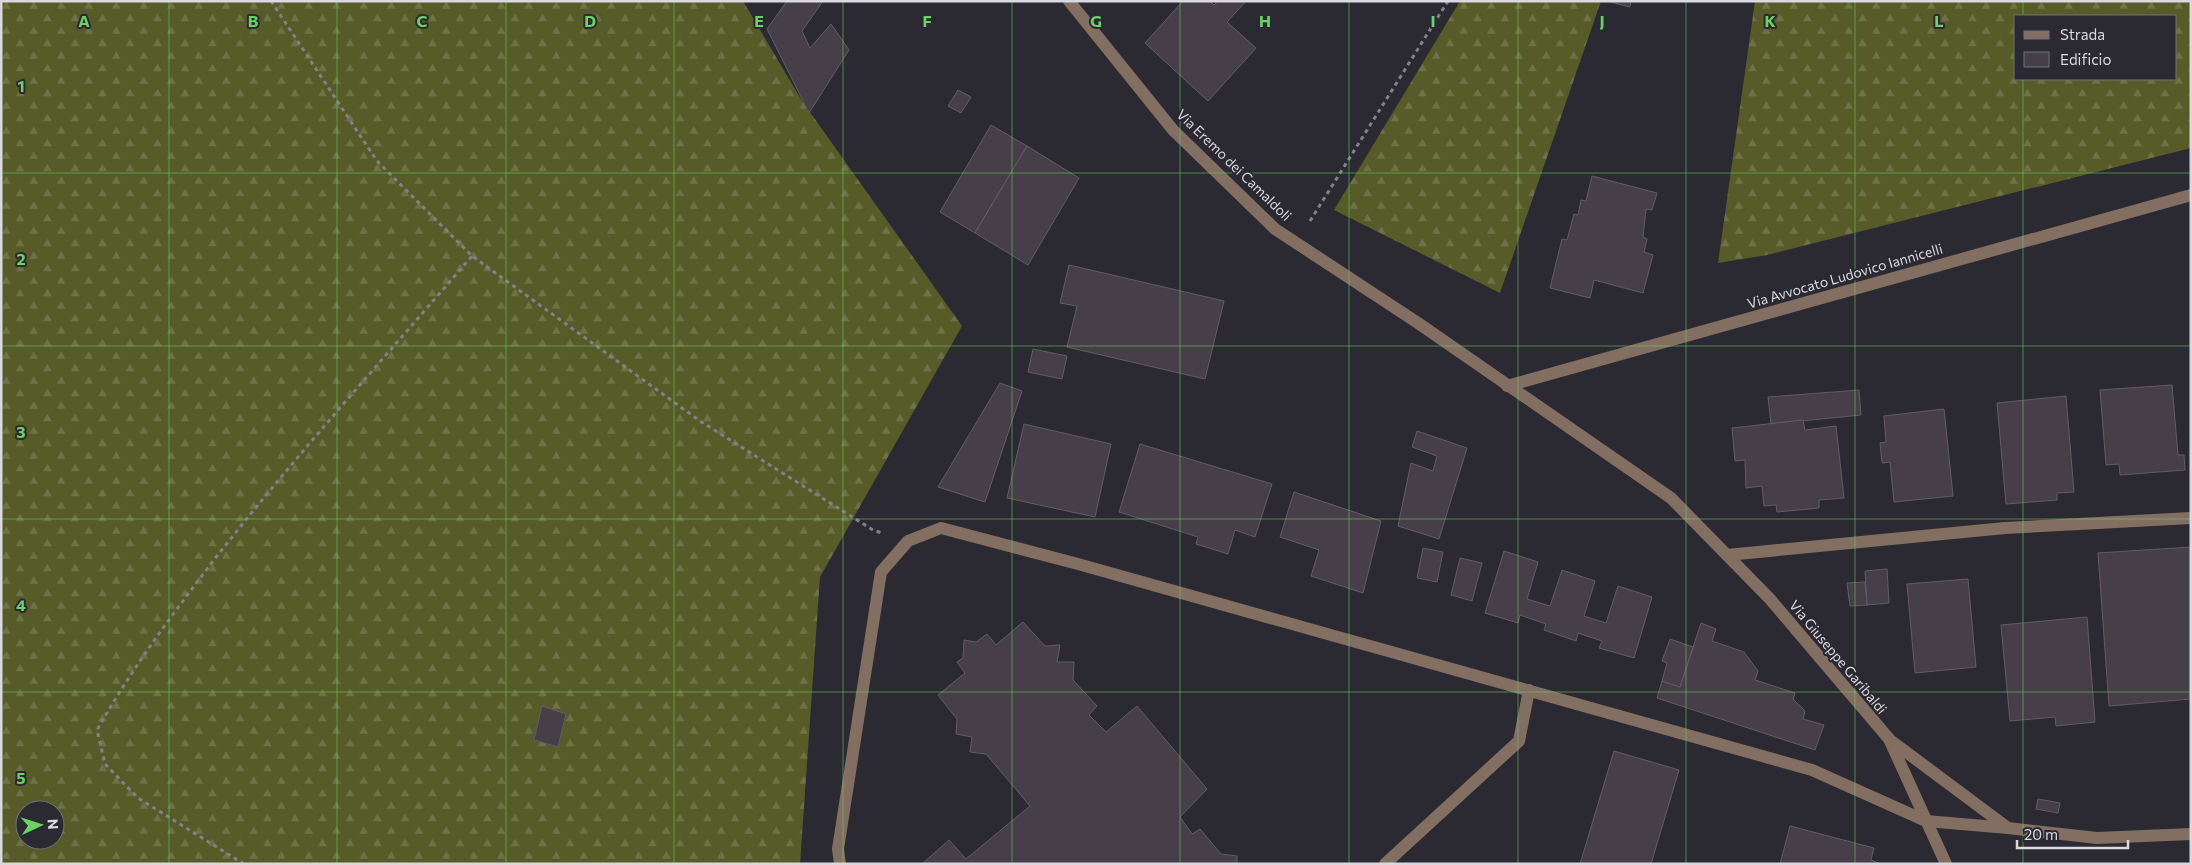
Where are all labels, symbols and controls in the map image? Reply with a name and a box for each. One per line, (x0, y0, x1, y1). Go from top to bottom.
text: A (78, 11, 90, 30)
text: B (248, 11, 259, 30)
text: C (417, 11, 428, 30)
text: D (584, 11, 596, 30)
text: E (754, 11, 764, 30)
text: F (922, 11, 932, 30)
text: G (1090, 11, 1102, 30)
text: H (1259, 11, 1271, 30)
text: I (1430, 11, 1436, 30)
text: J (1599, 11, 1605, 30)
text: K (1764, 11, 1776, 30)
text: L (1934, 11, 1944, 30)
legend (2014, 15, 2177, 80)
text: Strada (2060, 25, 2105, 43)
text: Edificio (2060, 50, 2111, 68)
text: 1 (17, 76, 25, 95)
street label: Via Eremo dei Camaldoli (1173, 105, 1295, 224)
street label: Via Avvocato Ludovico Iannicelli (1745, 239, 1945, 312)
text: 2 (16, 249, 26, 268)
text: 3 (16, 422, 26, 441)
text: 4 (16, 595, 26, 614)
street label: Via Giuseppe Garibaldi (1786, 596, 1891, 717)
text: 5 (16, 768, 26, 787)
north arrow (15, 800, 65, 850)
text: N (45, 818, 62, 830)
scale bar (2017, 818, 2128, 850)
text: 20 m (2024, 825, 2058, 843)

